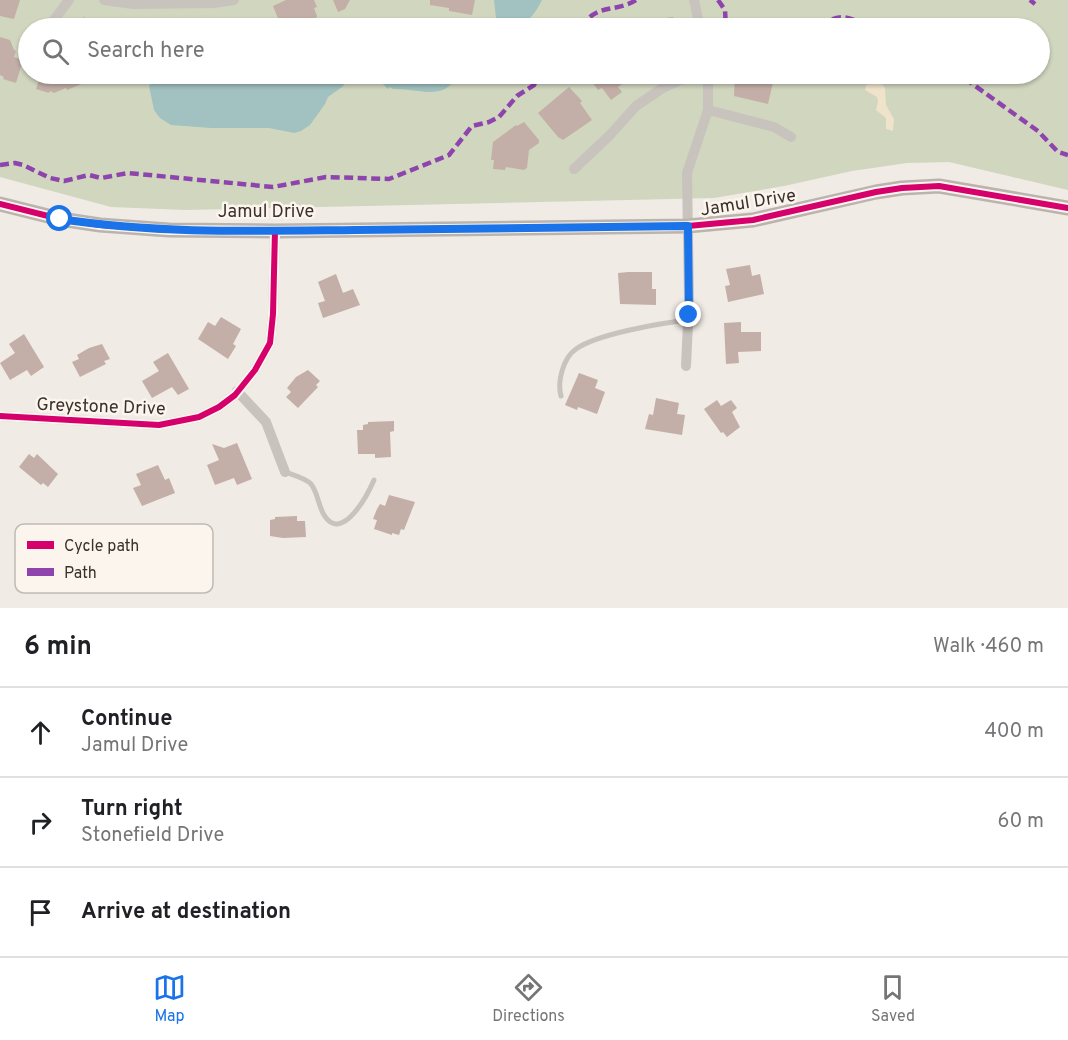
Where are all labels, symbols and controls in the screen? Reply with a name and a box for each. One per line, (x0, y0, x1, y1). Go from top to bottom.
search box (18, 18, 1050, 84)
icon: search (39, 35, 72, 68)
text: Search here (87, 38, 205, 65)
street label: Jamul Drive (699, 185, 798, 222)
street label: Jamul Drive (218, 201, 314, 224)
route start (46, 205, 72, 231)
route end (675, 301, 701, 327)
street label: Greystone Drive (36, 394, 166, 421)
legend (15, 524, 213, 593)
text: Cycle path (64, 537, 139, 557)
text: Path (64, 564, 97, 584)
text: 6 min (24, 631, 92, 664)
text: Walk · 460 m (933, 634, 1044, 660)
text: Continue (81, 706, 172, 733)
icon: ahead (24, 716, 57, 749)
text: 400 m (984, 719, 1044, 745)
text: Jamul Drive (81, 733, 188, 759)
text: Turn right (81, 796, 183, 823)
icon: right (24, 806, 57, 839)
text: 60 m (998, 809, 1044, 835)
text: Stonefield Drive (81, 823, 224, 849)
icon: arrive (24, 896, 57, 929)
text: Arrive at destination (81, 899, 291, 926)
tab: Map (153, 971, 186, 1027)
tab: Directions (492, 971, 565, 1027)
tab: Saved (871, 971, 915, 1027)

